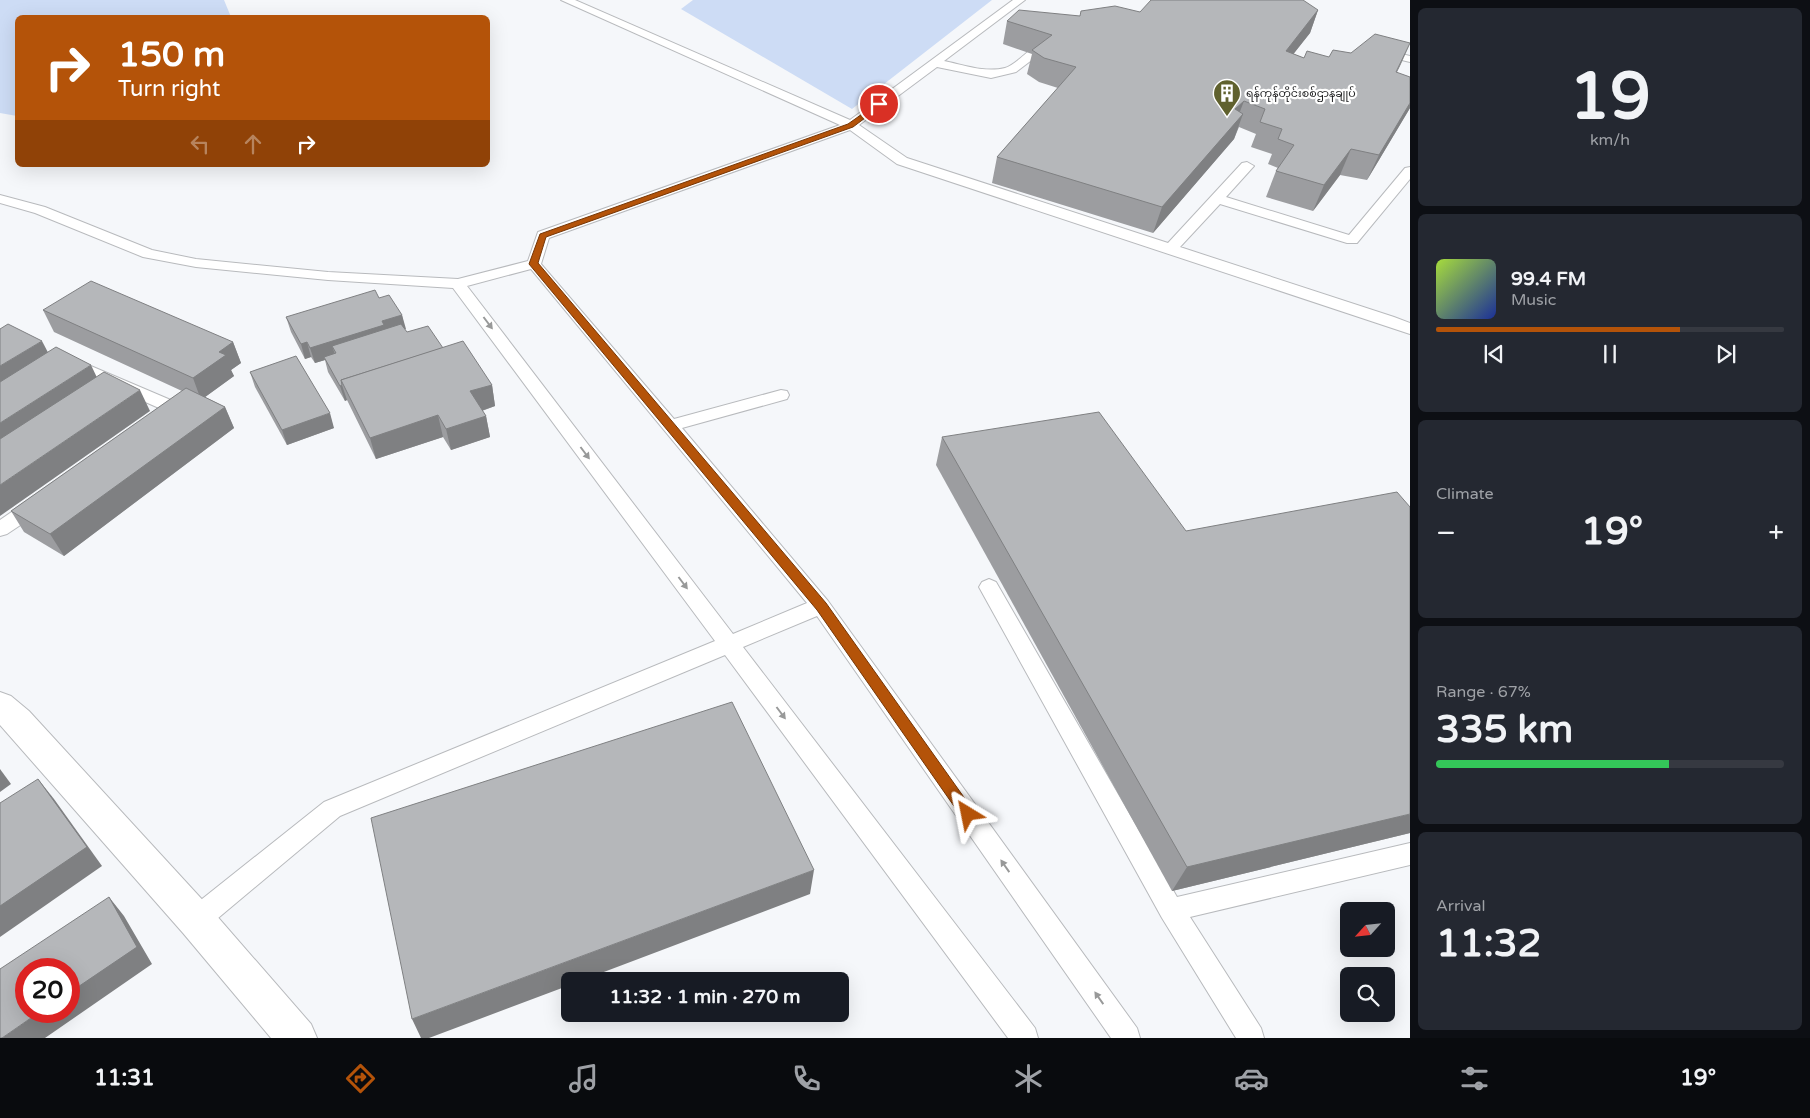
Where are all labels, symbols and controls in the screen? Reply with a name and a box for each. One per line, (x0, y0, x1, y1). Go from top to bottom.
text: 150 m (118, 34, 225, 76)
icon: right (35, 35, 100, 100)
text: 19 (1569, 58, 1651, 137)
text: Turn right (118, 76, 220, 102)
building icon: ရန်ကုန်တိုင်းစစ်ဌာနချုပ် (1212, 78, 1242, 117)
pin (858, 83, 900, 125)
place label: ရန်ကုန်တိုင်းစစ်ဌာနချုပ် (1246, 86, 1356, 102)
icon: arrive (865, 90, 893, 118)
icon: left (186, 130, 214, 158)
icon: ahead (239, 130, 267, 158)
icon: right (292, 130, 320, 158)
text: km/h (1590, 130, 1630, 150)
text: 99.4 FM (1511, 268, 1586, 290)
text: Music (1511, 290, 1556, 310)
one-way arrow (482, 316, 493, 329)
icon: previous (1480, 340, 1508, 368)
icon: pause (1596, 340, 1624, 368)
icon: next (1712, 340, 1740, 368)
one-way arrow (580, 446, 591, 459)
text: Climate (1436, 484, 1494, 504)
text: 19° (1581, 509, 1643, 555)
text: − (1436, 516, 1456, 550)
text: + (1768, 516, 1784, 550)
one-way arrow (678, 576, 688, 590)
text: Range · 67% (1436, 682, 1531, 702)
one-way arrow (775, 706, 786, 719)
text: 335 km (1436, 707, 1573, 753)
position arrow (941, 787, 993, 839)
one-way arrow (1000, 859, 1010, 872)
text: Arrival (1436, 896, 1485, 916)
north arrow (1340, 902, 1395, 958)
map controls (1340, 902, 1395, 1022)
text: 11:32 (1436, 921, 1541, 967)
speed limit sign: 20 (15, 958, 80, 1023)
button: search (1340, 967, 1395, 1022)
text: 11:32 · 1 min · 270 m (609, 986, 801, 1008)
one-way arrow (1094, 991, 1104, 1005)
icon: directions (343, 1061, 378, 1096)
icon: music (566, 1061, 601, 1096)
icon: phone (789, 1061, 824, 1096)
icon: climate (1011, 1061, 1046, 1096)
icon: car (1234, 1061, 1269, 1096)
icon: filters (1457, 1061, 1492, 1096)
text: 11:31 (94, 1065, 155, 1091)
text: 19° (1680, 1065, 1716, 1091)

